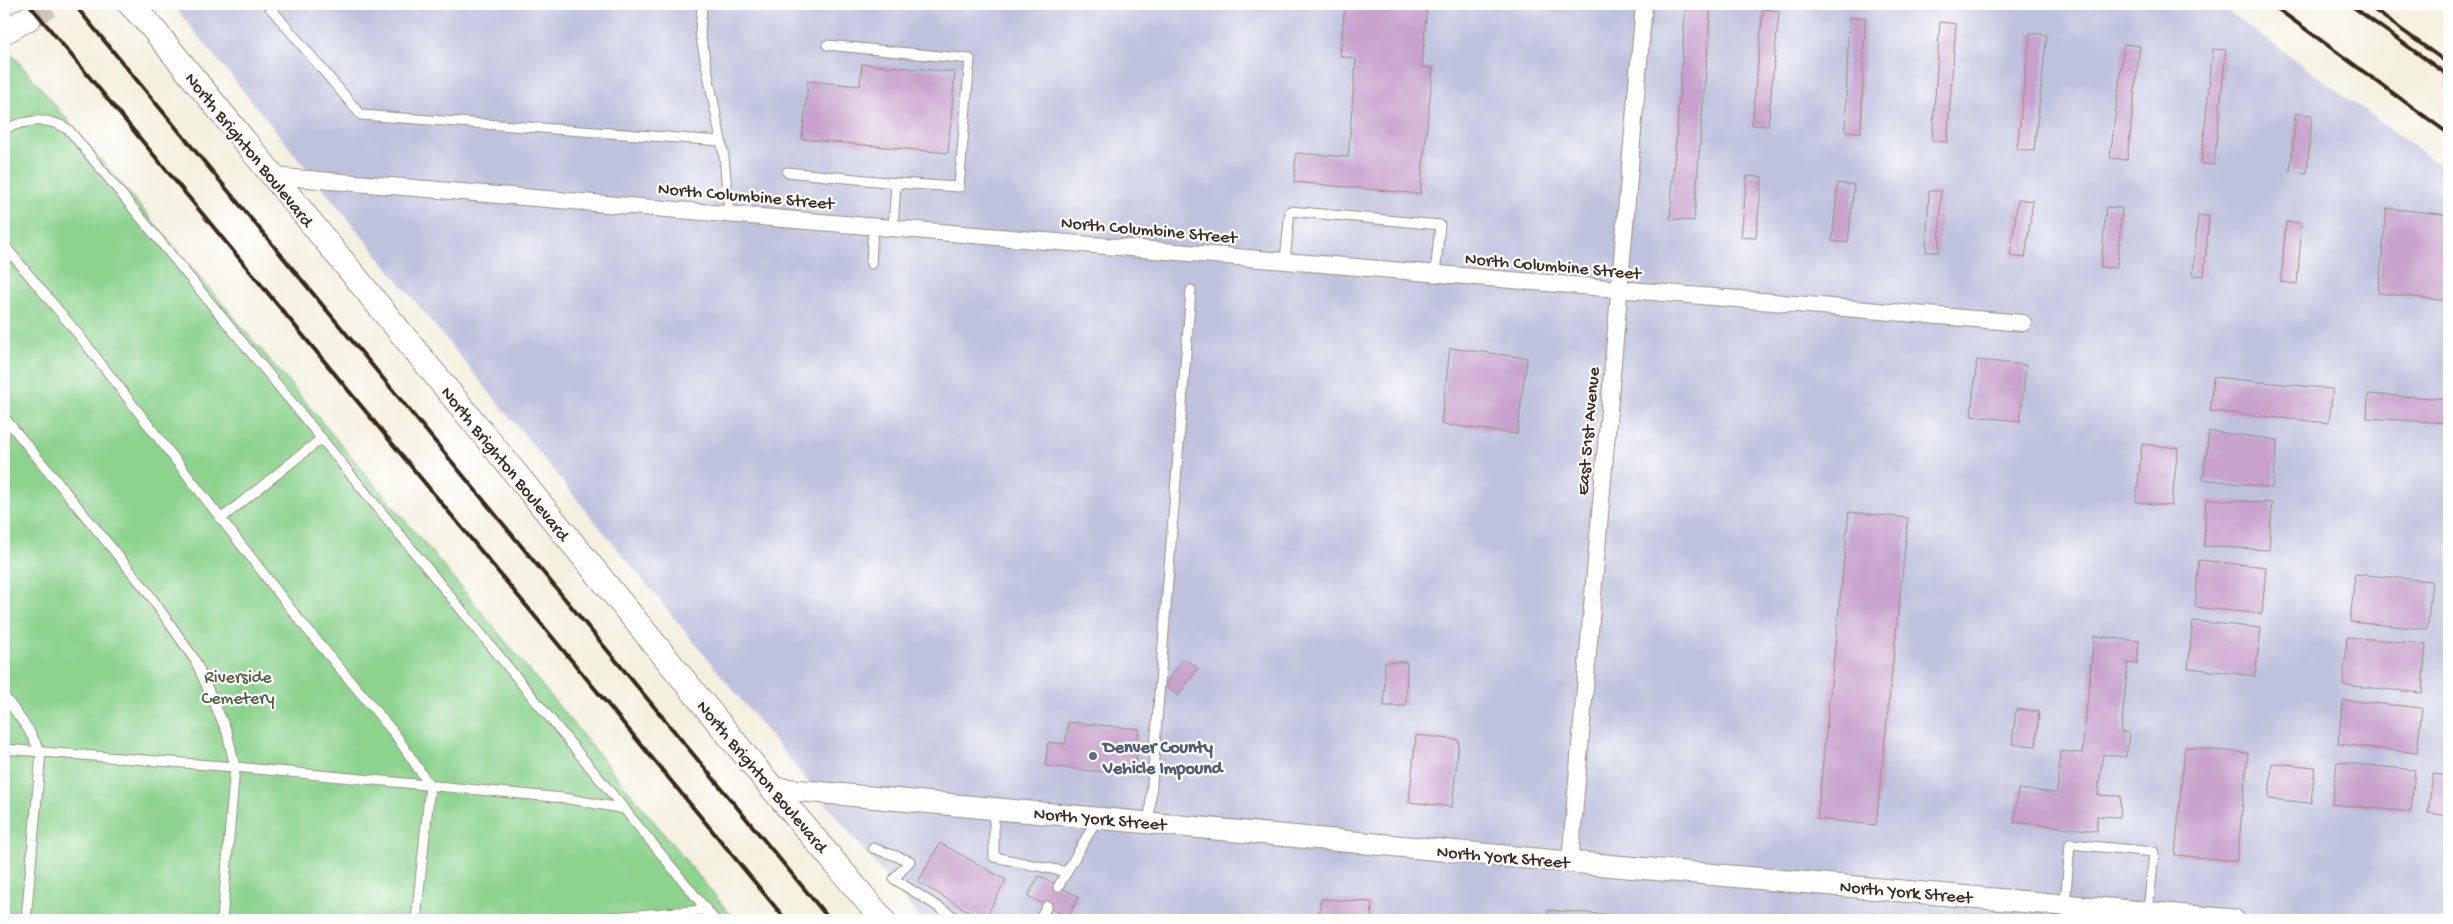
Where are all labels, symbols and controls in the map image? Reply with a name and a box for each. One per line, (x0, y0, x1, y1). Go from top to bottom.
street label: North Brighton Boulevard (179, 69, 318, 233)
street label: North Columbine Street (657, 179, 836, 216)
street label: North Columbine Street (1060, 213, 1239, 250)
street label: North Columbine Street (1464, 249, 1643, 286)
street label: East 51st Avenue (1573, 366, 1606, 496)
street label: North Brighton Boulevard (435, 383, 574, 547)
park label: Riverside Cemetery (202, 668, 275, 710)
street label: North Brighton Boulevard (691, 697, 832, 859)
place label: Denver County Vehicle Impound (1101, 738, 1225, 780)
marker: Denver County Vehicle Impound (1087, 750, 1099, 762)
street label: North York Street (1033, 804, 1169, 837)
street label: North York Street (1436, 842, 1572, 875)
street label: North York Street (1839, 877, 1975, 910)

